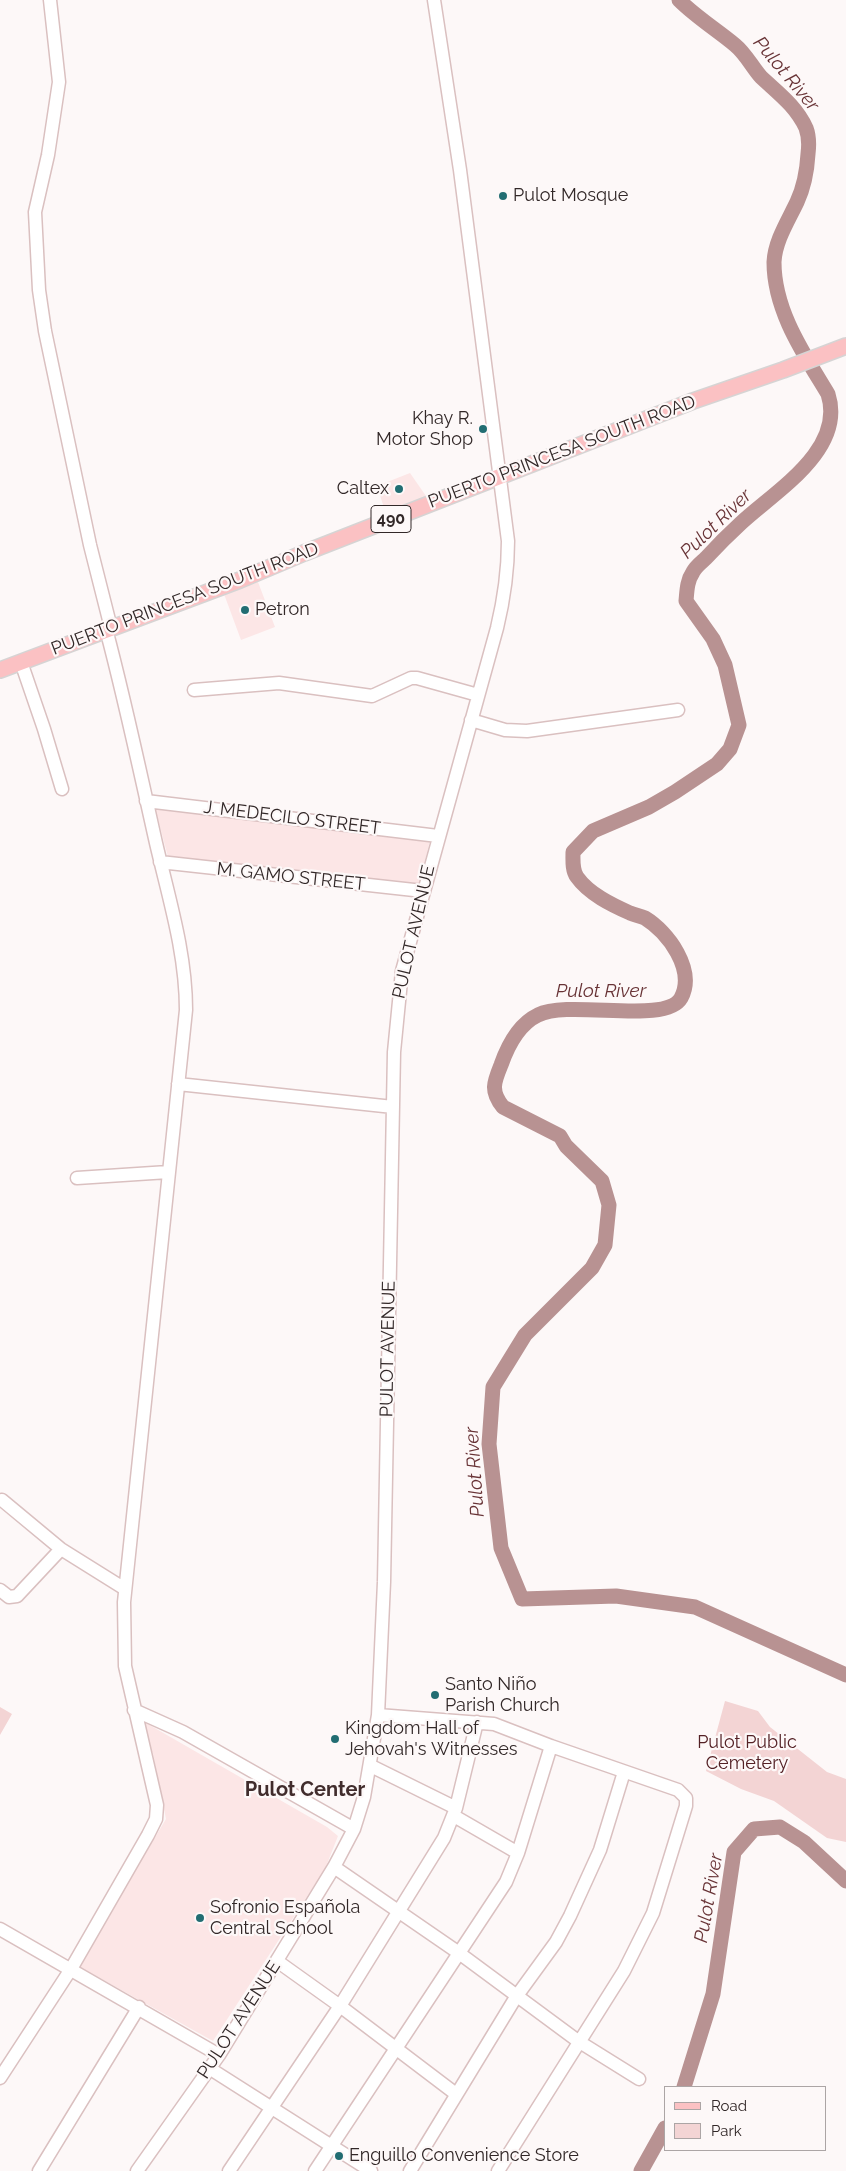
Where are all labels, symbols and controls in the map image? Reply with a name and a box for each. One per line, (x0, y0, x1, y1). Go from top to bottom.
water label: Pulot River (748, 32, 824, 116)
place label: Pulot Mosque (513, 185, 628, 207)
marker: Pulot Mosque (497, 190, 509, 202)
street label: PUERTO PRINCESA SOUTH ROAD (425, 391, 699, 513)
place label: Khay R. Motor Shop (376, 408, 473, 450)
marker: Khay R. Motor Shop (477, 423, 489, 435)
place label: Caltex (337, 478, 389, 500)
marker: Caltex (393, 483, 405, 495)
water label: Pulot River (676, 484, 756, 564)
road number: 490 (371, 506, 411, 532)
street label: PUERTO PRINCESA SOUTH ROAD (48, 538, 322, 660)
place label: Petron (255, 599, 310, 621)
marker: Petron (239, 604, 251, 616)
street label: J. MEDECILO STREET (202, 796, 382, 840)
street label: M. GAMO STREET (216, 858, 366, 896)
street label: PULOT AVENUE (388, 863, 440, 1001)
water label: Pulot River (556, 980, 646, 1002)
street label: PULOT AVENUE (376, 1281, 400, 1417)
water label: Pulot River (460, 1426, 490, 1518)
place label: Santo Niño Parish Church (445, 1674, 560, 1716)
marker: Santo Niño Parish Church (429, 1689, 441, 1701)
place label: Kingdom Hall of Jehovah's Witnesses (345, 1718, 518, 1760)
park label: Pulot Public Cemetery (697, 1732, 797, 1775)
marker: Kingdom Hall of Jehovah's Witnesses (329, 1733, 341, 1745)
district label: Pulot Center (245, 1778, 365, 1802)
water label: Pulot River (690, 1852, 728, 1944)
place label: Sofronio Española Central School (210, 1897, 360, 1940)
marker: Sofronio Española Central School (194, 1912, 206, 1924)
street label: PULOT AVENUE (193, 1957, 285, 2083)
legend (664, 2086, 826, 2151)
text: Road (711, 2097, 747, 2115)
text: Park (711, 2122, 742, 2140)
place label: Enguillo Convenience Store (349, 2145, 579, 2167)
marker: Enguillo Convenience Store (333, 2150, 345, 2162)

